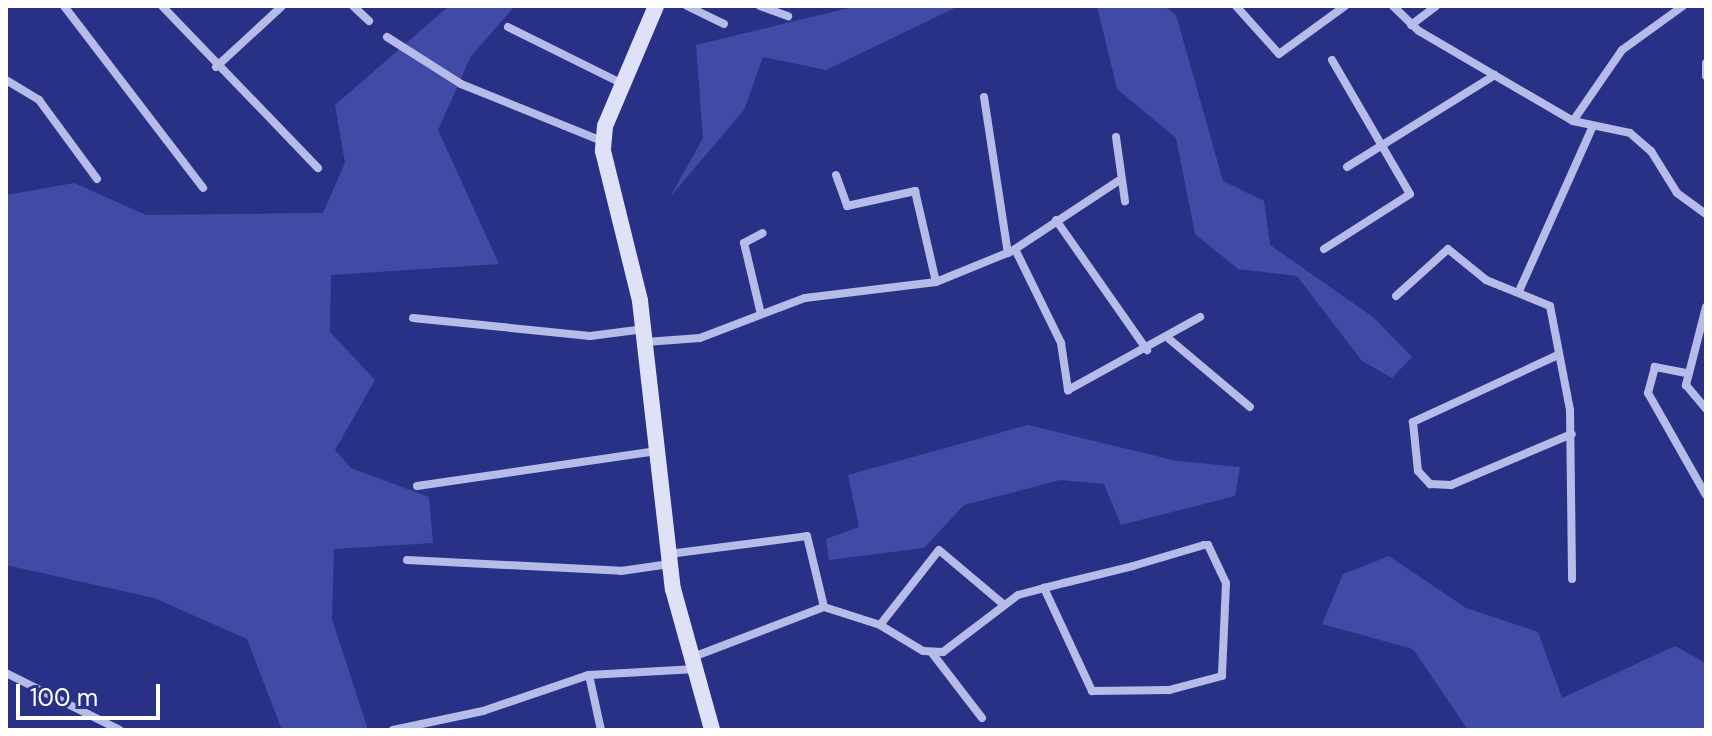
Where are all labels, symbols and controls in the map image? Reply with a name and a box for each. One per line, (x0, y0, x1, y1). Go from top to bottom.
scale bar (20, 668, 164, 718)
text: 100 m (30, 682, 98, 713)

